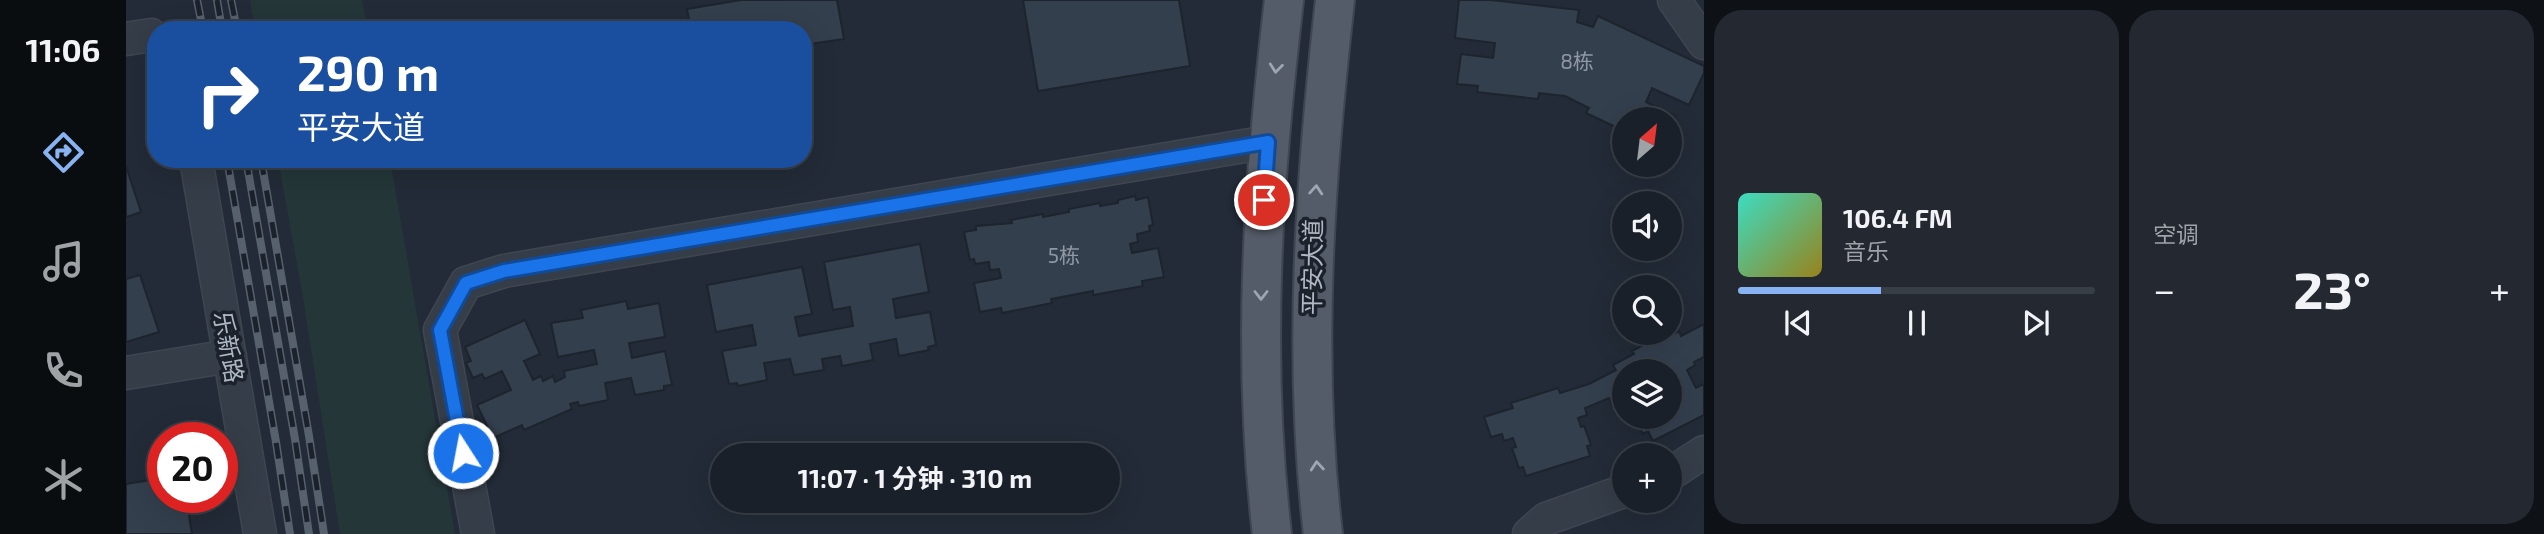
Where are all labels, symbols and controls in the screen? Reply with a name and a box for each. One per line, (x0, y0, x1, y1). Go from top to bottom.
text: 11:06 (26, 30, 100, 68)
text: 290 m (297, 42, 439, 101)
house number: 8栋 (1560, 48, 1594, 73)
icon: right (182, 49, 273, 140)
one-way arrow (1269, 63, 1284, 74)
text: 平安大道 (297, 107, 425, 145)
north arrow (1612, 107, 1682, 177)
map controls (1612, 107, 1682, 513)
icon: directions (39, 128, 88, 177)
pin (1234, 170, 1294, 230)
icon: arrive (1245, 181, 1283, 219)
one-way arrow (1308, 184, 1323, 195)
button: sound (1612, 191, 1682, 261)
text: 106.4 FM (1843, 202, 1953, 233)
street label: 平安大道 (1296, 219, 1327, 315)
text: 空调 (2153, 220, 2199, 248)
icon: music (39, 237, 88, 286)
text: 音乐 (1843, 237, 1889, 265)
house number: 5栋 (1048, 242, 1080, 267)
text: 23° (2293, 257, 2371, 319)
text: − (2153, 266, 2175, 312)
text: + (2489, 266, 2510, 312)
button: search (1612, 275, 1682, 345)
one-way arrow (1253, 290, 1269, 300)
icon: previous (1779, 304, 1817, 342)
icon: pause (1898, 304, 1936, 342)
icon: next (2017, 304, 2055, 342)
street label: 乐新路 (209, 309, 250, 385)
icon: phone (39, 346, 88, 395)
button: layers (1612, 359, 1682, 429)
position arrow (426, 416, 500, 490)
speed limit sign: 20 (147, 422, 238, 513)
button: + (1612, 443, 1682, 513)
icon: climate (39, 455, 88, 504)
one-way arrow (1310, 460, 1325, 471)
text: 11:07 · 1 分钟 · 310 m (798, 462, 1032, 493)

